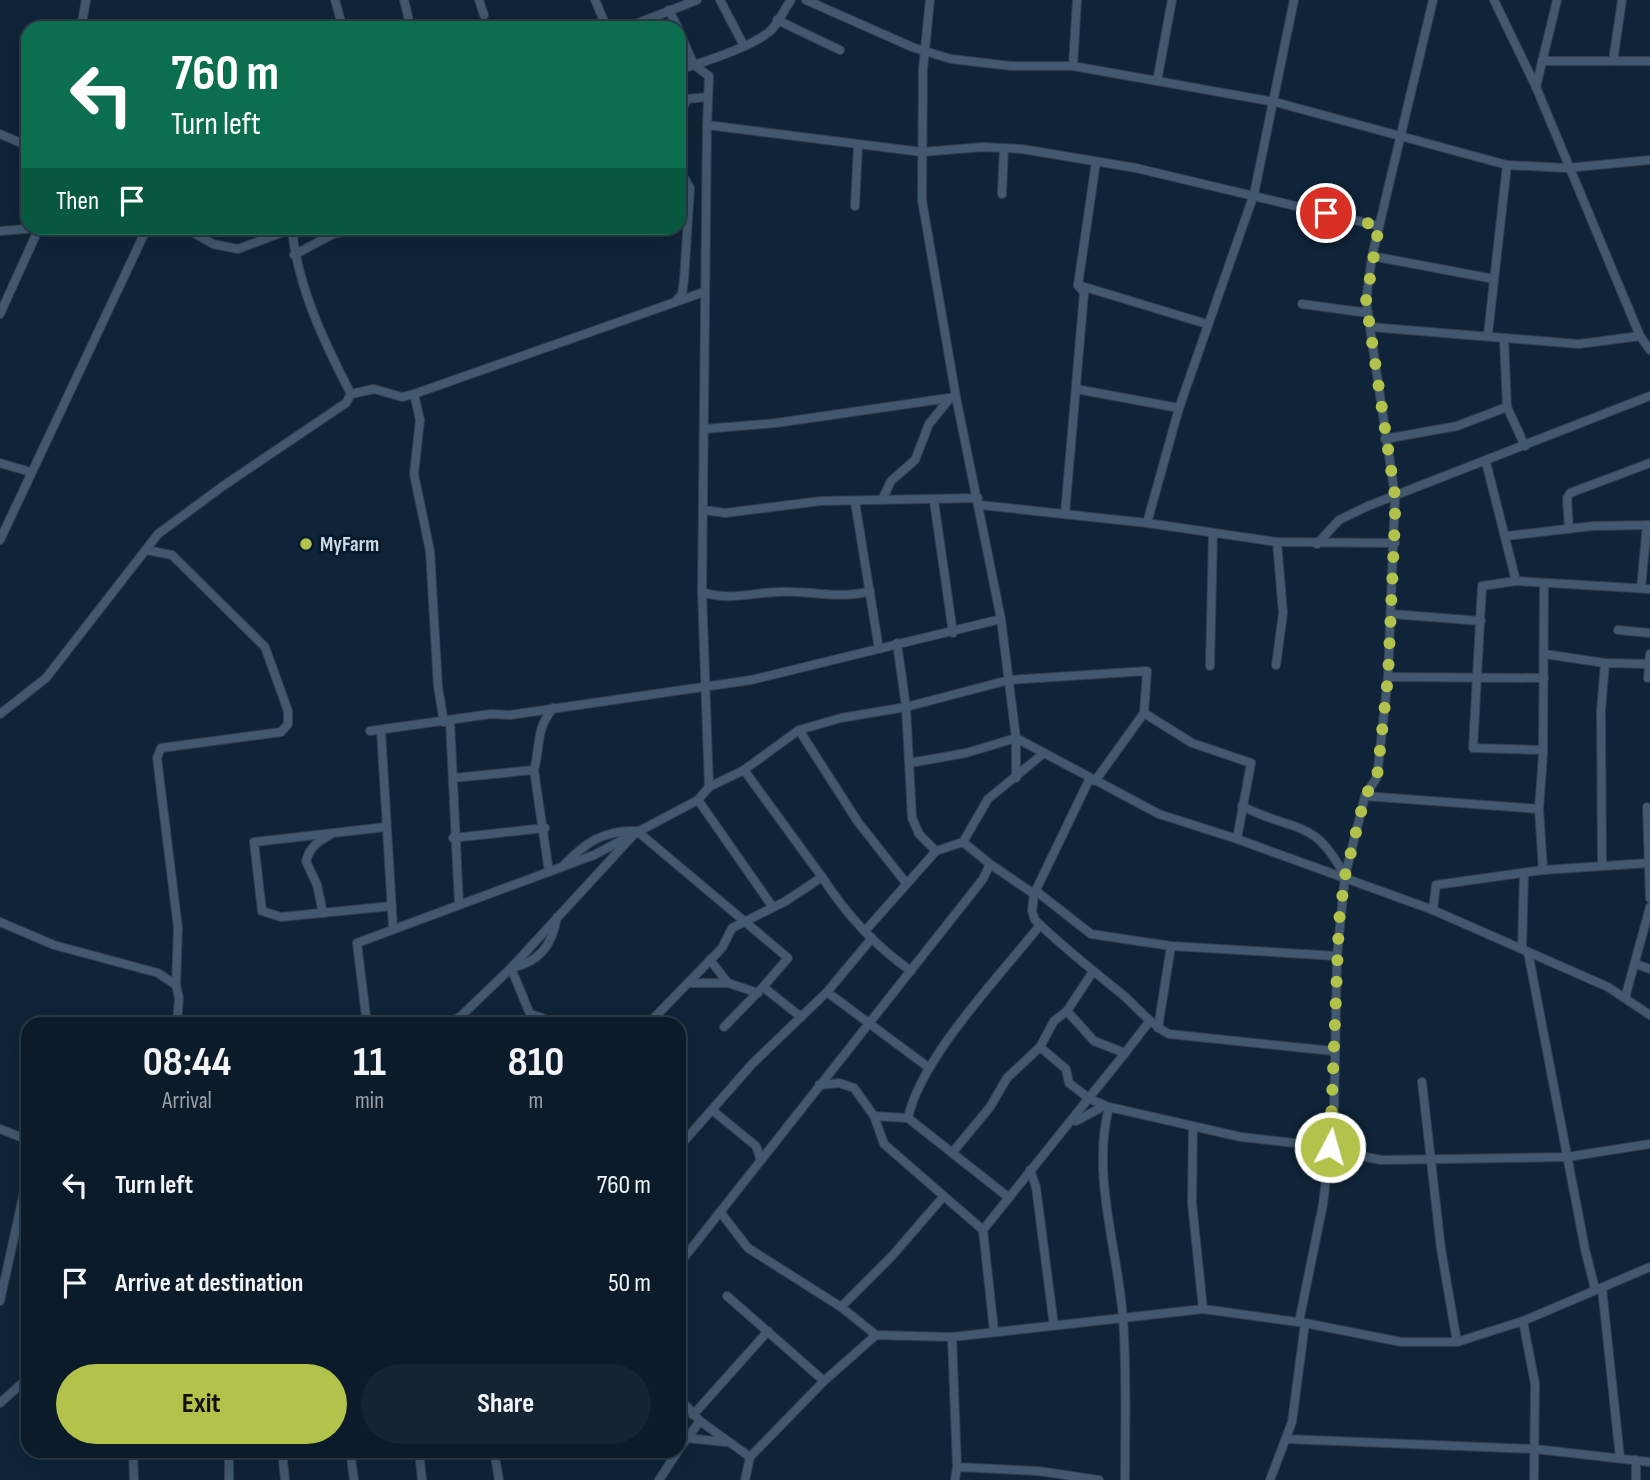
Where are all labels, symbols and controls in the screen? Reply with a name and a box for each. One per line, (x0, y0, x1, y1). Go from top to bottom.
text: 760 m (171, 45, 279, 104)
icon: left (56, 49, 147, 140)
text: Turn left (171, 105, 261, 144)
icon: arrive (113, 182, 151, 220)
pin (1296, 183, 1356, 243)
text: Then (56, 186, 99, 217)
icon: arrive (1307, 194, 1345, 232)
place label: MyFarm (320, 532, 379, 557)
marker: MyFarm (298, 536, 314, 552)
text: 08:44 (143, 1037, 231, 1088)
text: 11 (353, 1037, 386, 1088)
text: 810 (508, 1037, 564, 1088)
text: Arrival (162, 1087, 212, 1115)
text: min (355, 1087, 384, 1115)
text: m (529, 1087, 543, 1115)
position arrow (1293, 1110, 1367, 1184)
icon: left (56, 1166, 94, 1204)
text: Turn left (115, 1170, 193, 1201)
text: 760 m (597, 1170, 651, 1201)
icon: arrive (56, 1264, 94, 1302)
text: Arrive at destination (115, 1268, 303, 1299)
text: 50 m (608, 1268, 651, 1299)
button: Exit (56, 1364, 347, 1444)
button: Share (361, 1364, 651, 1444)

